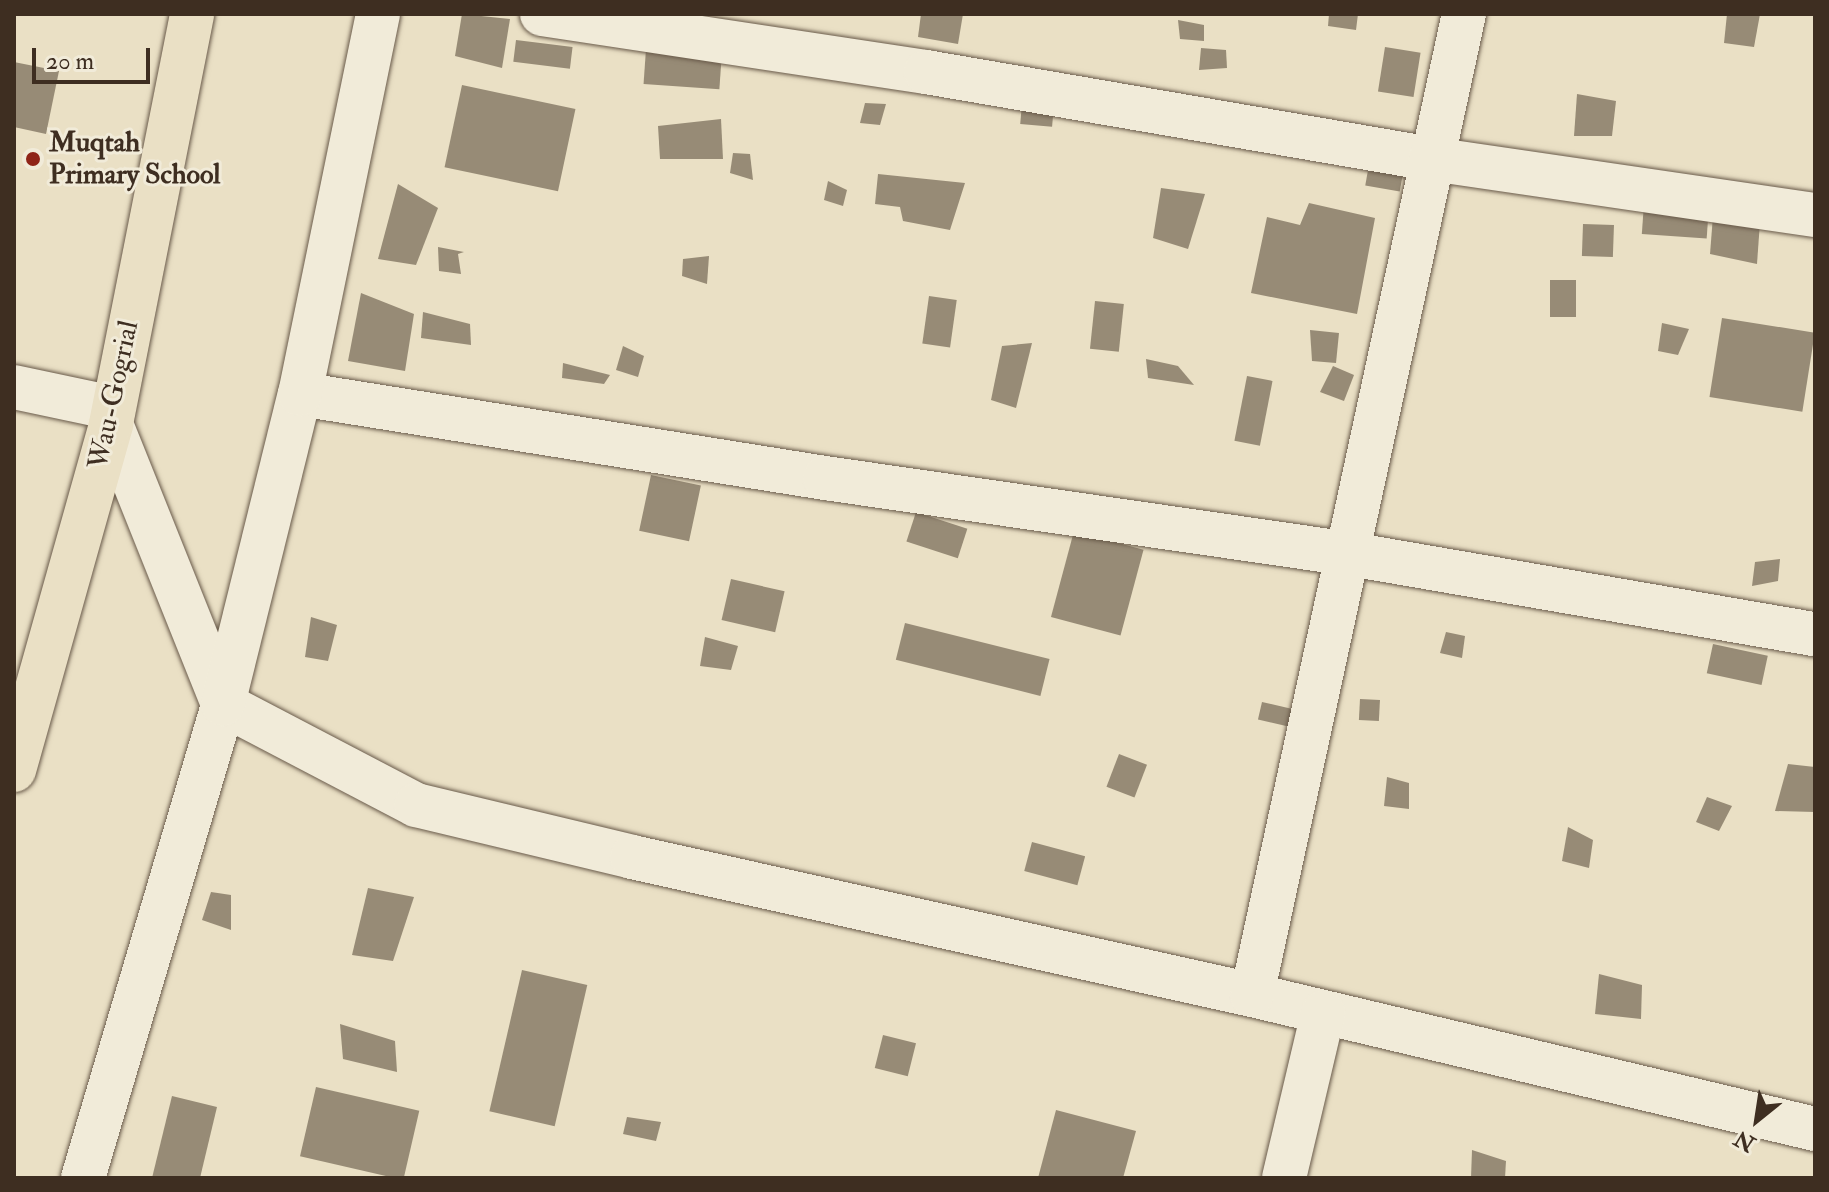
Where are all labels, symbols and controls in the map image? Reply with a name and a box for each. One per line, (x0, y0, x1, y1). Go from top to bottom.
scale bar (36, 32, 154, 82)
text: 20 m (46, 46, 94, 77)
place label: Muqtah Primary School (49, 126, 220, 192)
marker: Muqtah Primary School (24, 150, 42, 168)
street label: Wau-Gogrial (82, 318, 146, 472)
north arrow (1717, 1080, 1797, 1160)
text: N (1729, 1124, 1761, 1158)

